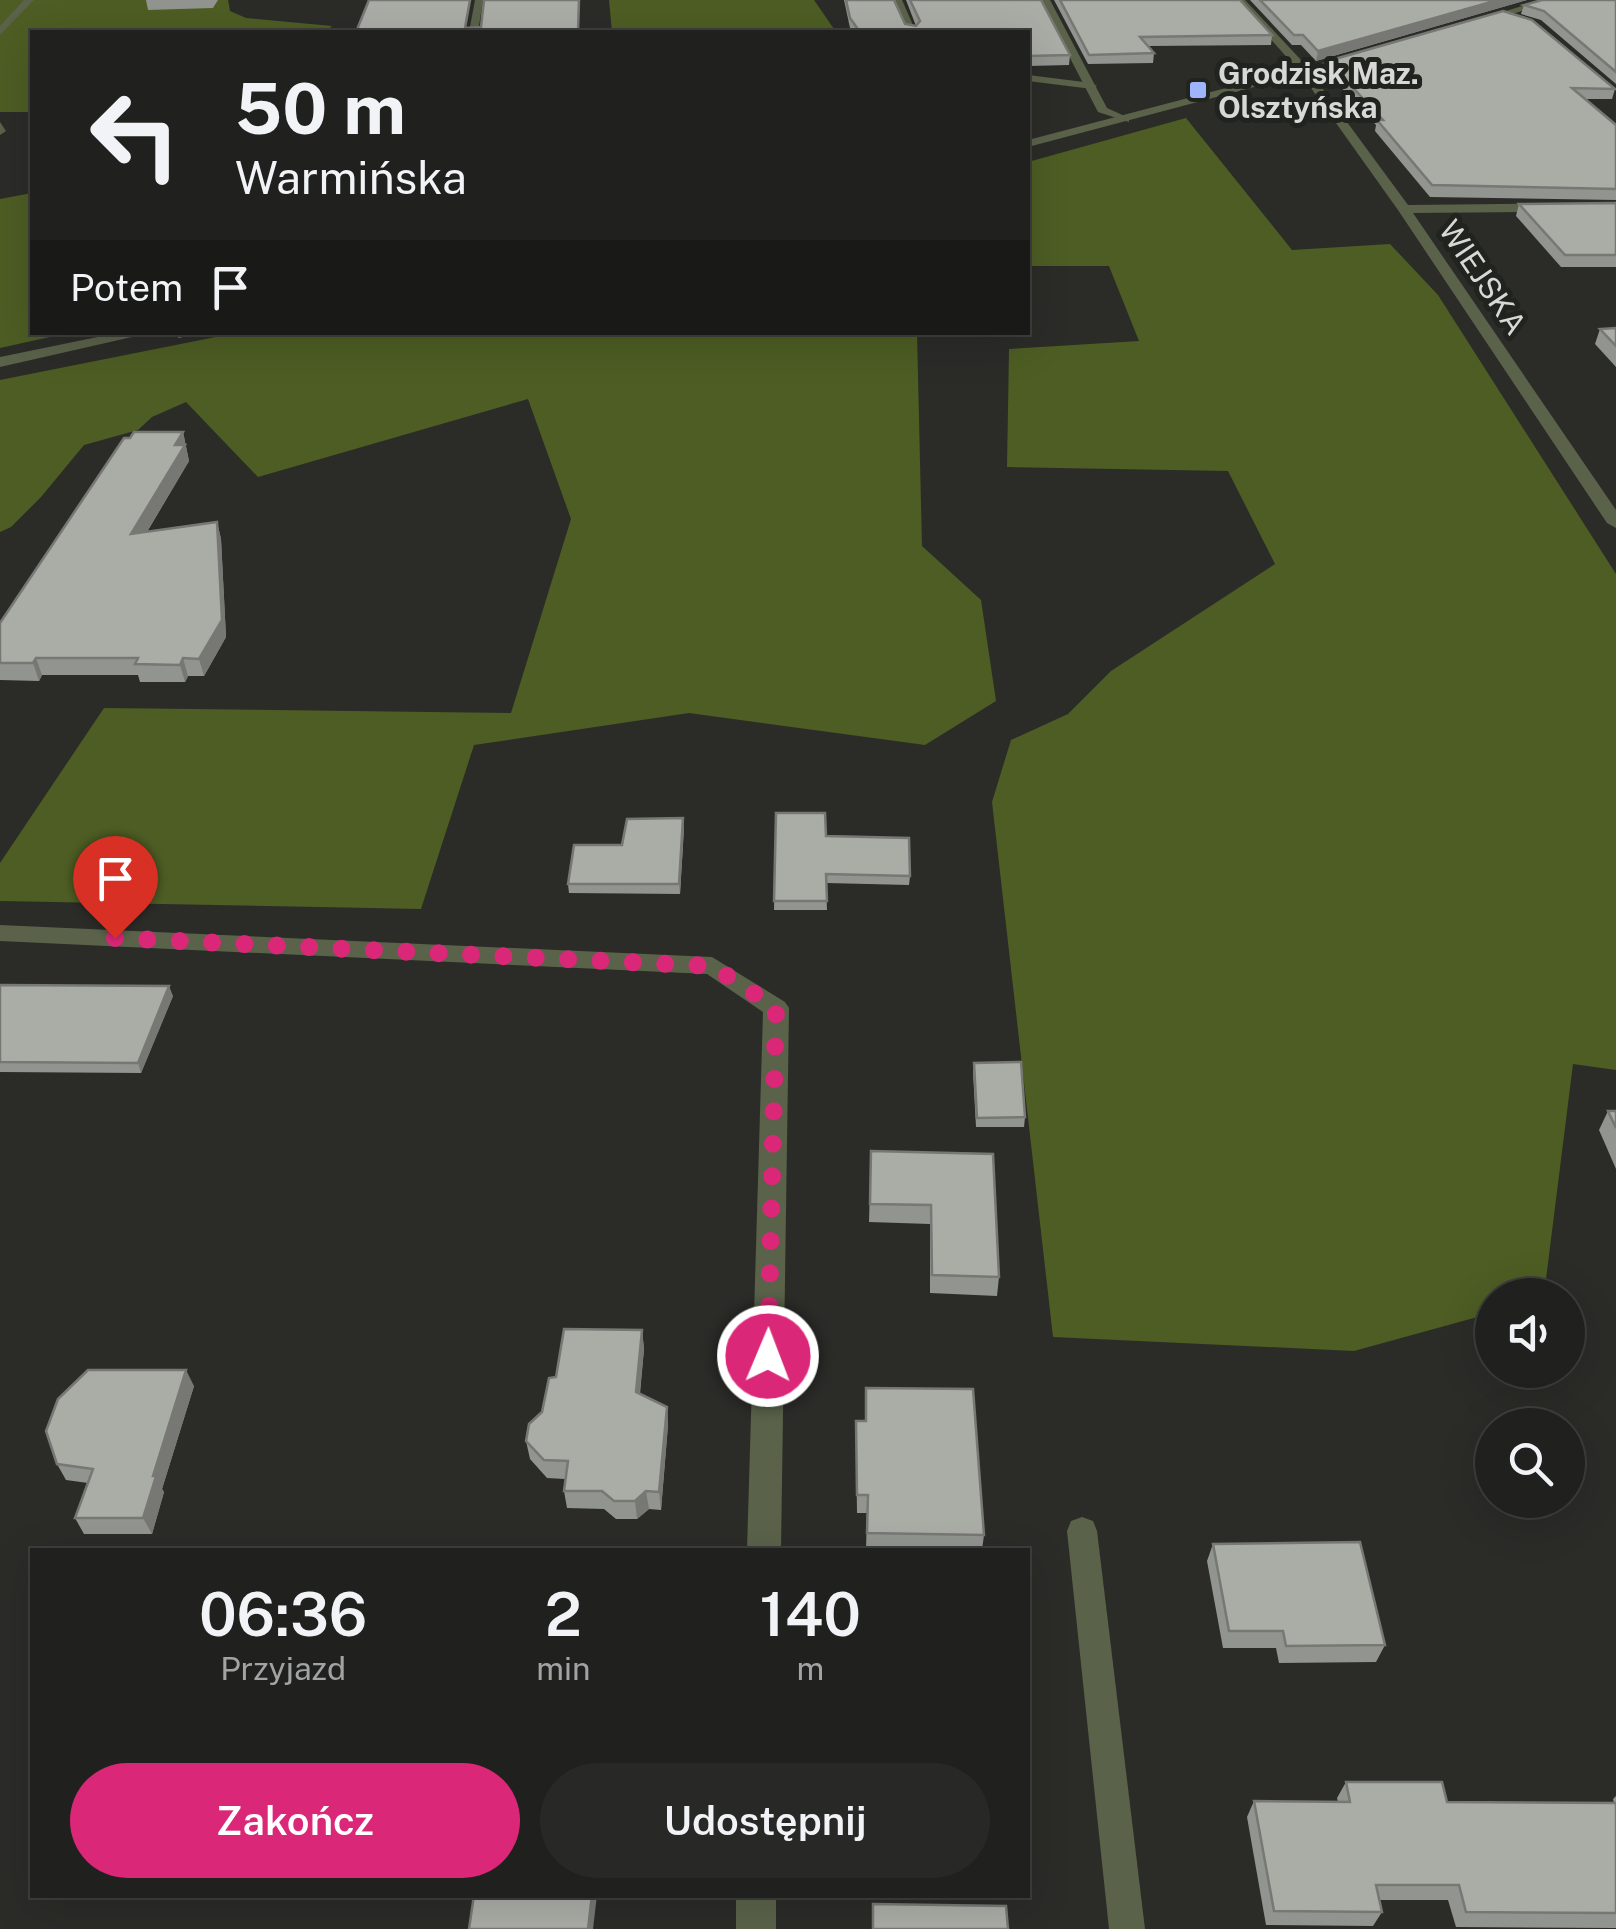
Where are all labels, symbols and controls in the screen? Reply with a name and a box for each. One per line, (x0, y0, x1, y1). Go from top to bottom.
place label: Grodzisk Maz. Olsztyńska (1218, 55, 1419, 125)
text: 50 m (235, 67, 406, 150)
icon: left (70, 70, 200, 200)
marker: Grodzisk Maz. Olsztyńska (1187, 79, 1209, 101)
text: Warmińska (235, 151, 467, 204)
street label: WIEJSKA (1432, 213, 1534, 341)
icon: arrive (203, 260, 258, 315)
text: Potem (70, 265, 183, 310)
pin (73, 836, 158, 939)
icon: arrive (88, 851, 143, 906)
map controls (1475, 1278, 1585, 1518)
button: sound (1475, 1278, 1585, 1388)
position arrow (716, 1304, 820, 1408)
button: search (1475, 1408, 1585, 1518)
text: 06:36 (199, 1579, 367, 1650)
text: 2 (545, 1579, 582, 1650)
text: 140 (760, 1579, 861, 1650)
text: Przyjazd (220, 1650, 346, 1687)
text: min (536, 1650, 591, 1687)
text: m (796, 1650, 824, 1687)
button: Zakończ (70, 1763, 520, 1878)
button: Udostępnij (540, 1763, 990, 1878)

